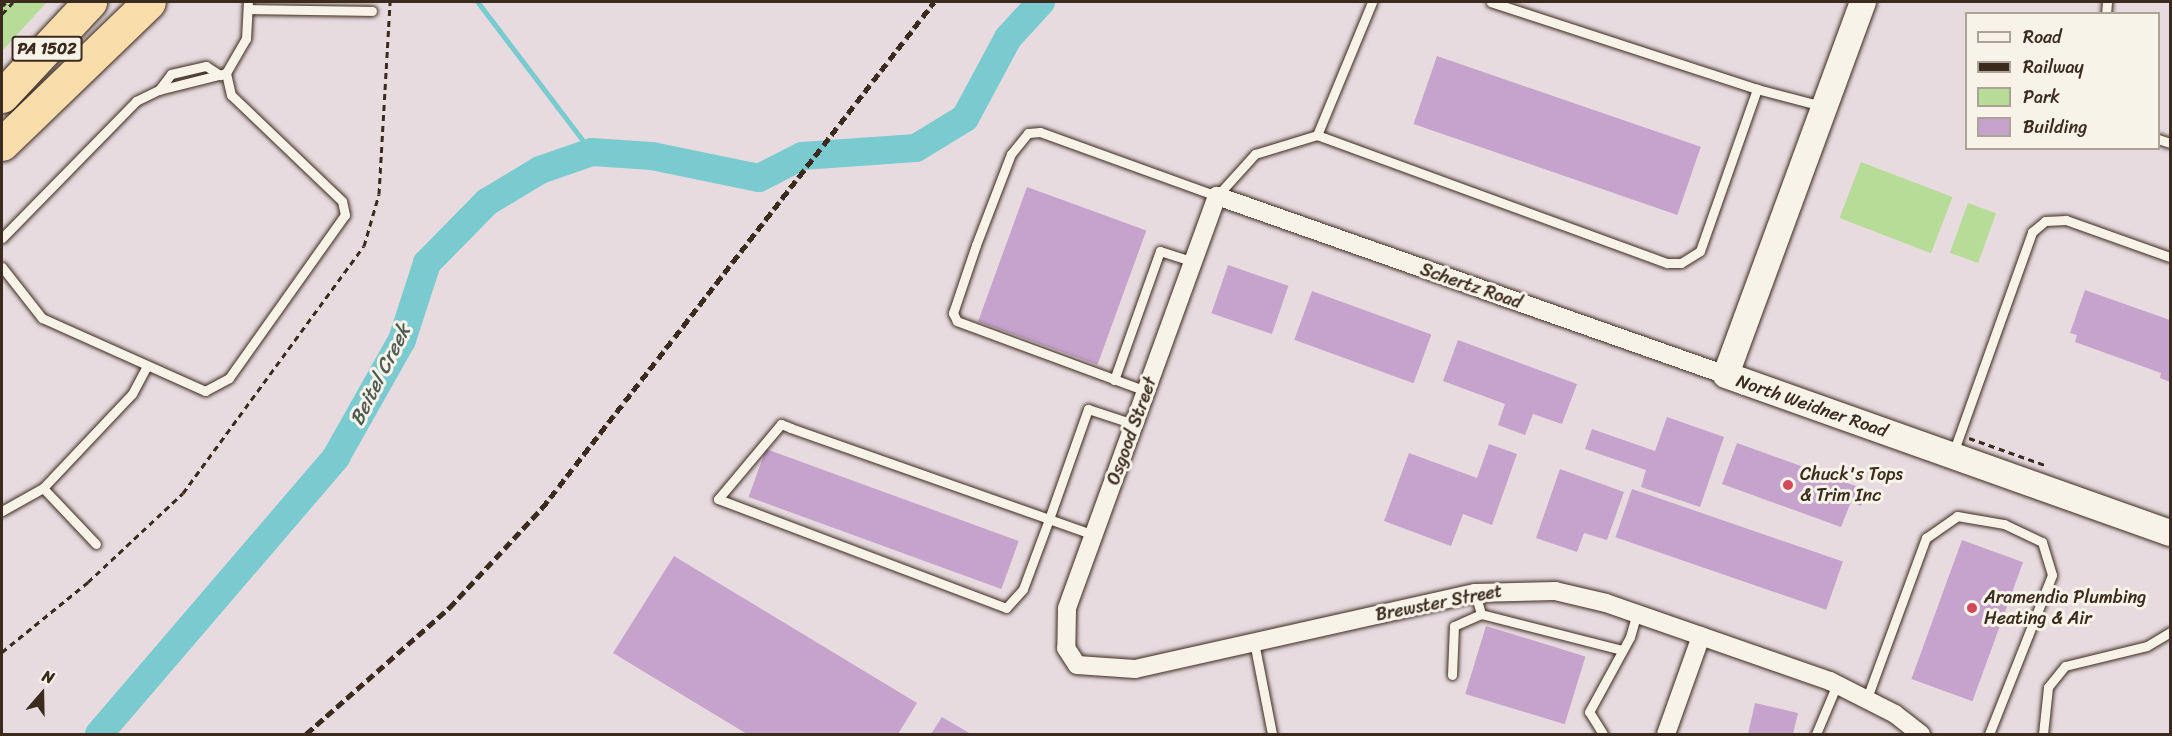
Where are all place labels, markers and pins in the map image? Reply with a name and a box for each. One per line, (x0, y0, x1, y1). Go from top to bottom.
place label: Chuck's Tops & Trim Inc (1800, 464, 1904, 506)
marker: Chuck's Tops & Trim Inc (1781, 478, 1795, 492)
place label: Aramendia Plumbing Heating & Air (1984, 587, 2146, 630)
marker: Aramendia Plumbing Heating & Air (1965, 601, 1979, 615)

